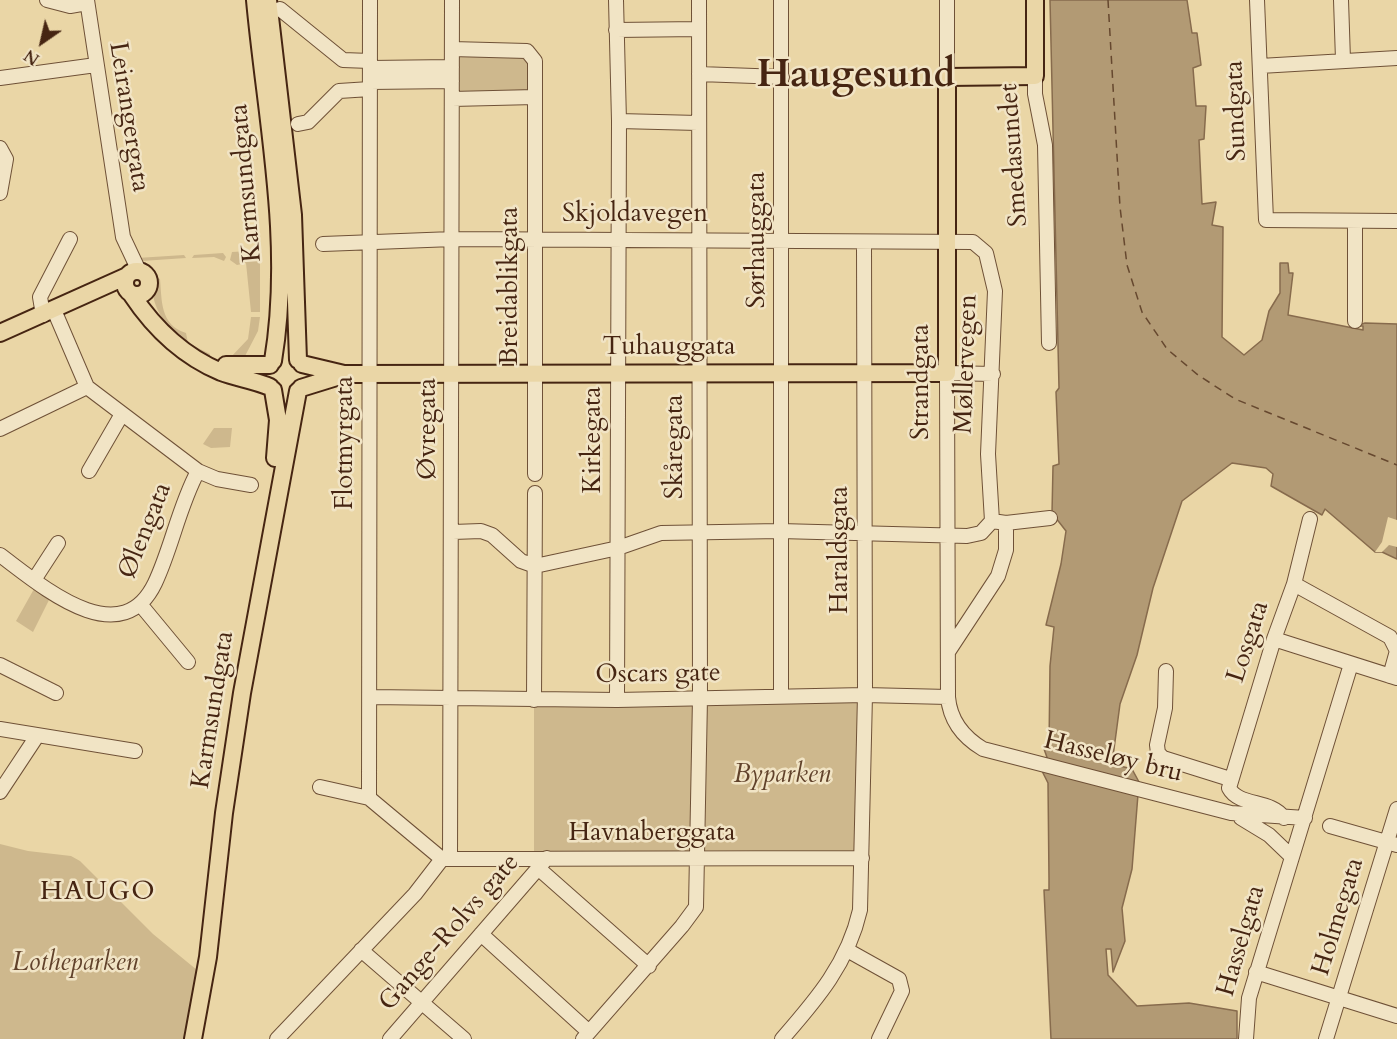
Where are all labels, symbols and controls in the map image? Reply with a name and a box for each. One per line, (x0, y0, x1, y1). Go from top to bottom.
north arrow (12, 12, 72, 72)
street label: Leirangergata (101, 40, 155, 194)
text: N (20, 44, 44, 70)
district label: Haugesund (757, 54, 955, 100)
street label: Sundgata (1220, 60, 1254, 162)
street label: Smedasundet (994, 82, 1036, 228)
street label: Karmsundgata (225, 102, 269, 264)
street label: Sørhauggata (742, 172, 774, 308)
street label: Skjoldavegen (562, 199, 708, 231)
street label: Breidablikgata (495, 207, 527, 365)
street label: Møllervegen (949, 294, 985, 434)
street label: Strandgata (906, 324, 938, 440)
street label: Tuhauggata (603, 332, 735, 364)
street label: Flotmyrgata (330, 376, 362, 510)
street label: Øvregata (413, 378, 445, 480)
street label: Kirkegata (578, 386, 610, 494)
street label: Skåregata (660, 395, 692, 499)
street label: Ølengata (113, 478, 179, 584)
street label: Haraldsgata (825, 486, 857, 614)
street label: Losgata (1221, 597, 1277, 687)
street label: Karmsundgata (186, 629, 242, 791)
street label: Oscars gate (595, 658, 721, 692)
street label: Hasseløy bru (1040, 726, 1186, 790)
park label: Byparken (733, 760, 831, 792)
street label: Havnaberggata (568, 818, 736, 850)
street label: Gange-Rolvs gate (373, 848, 527, 1018)
street label: Holmegata (1306, 854, 1372, 980)
district label: HAUGO (40, 877, 156, 909)
street label: Hasselgata (1211, 882, 1273, 1000)
park label: Lotheparken (12, 948, 138, 980)

